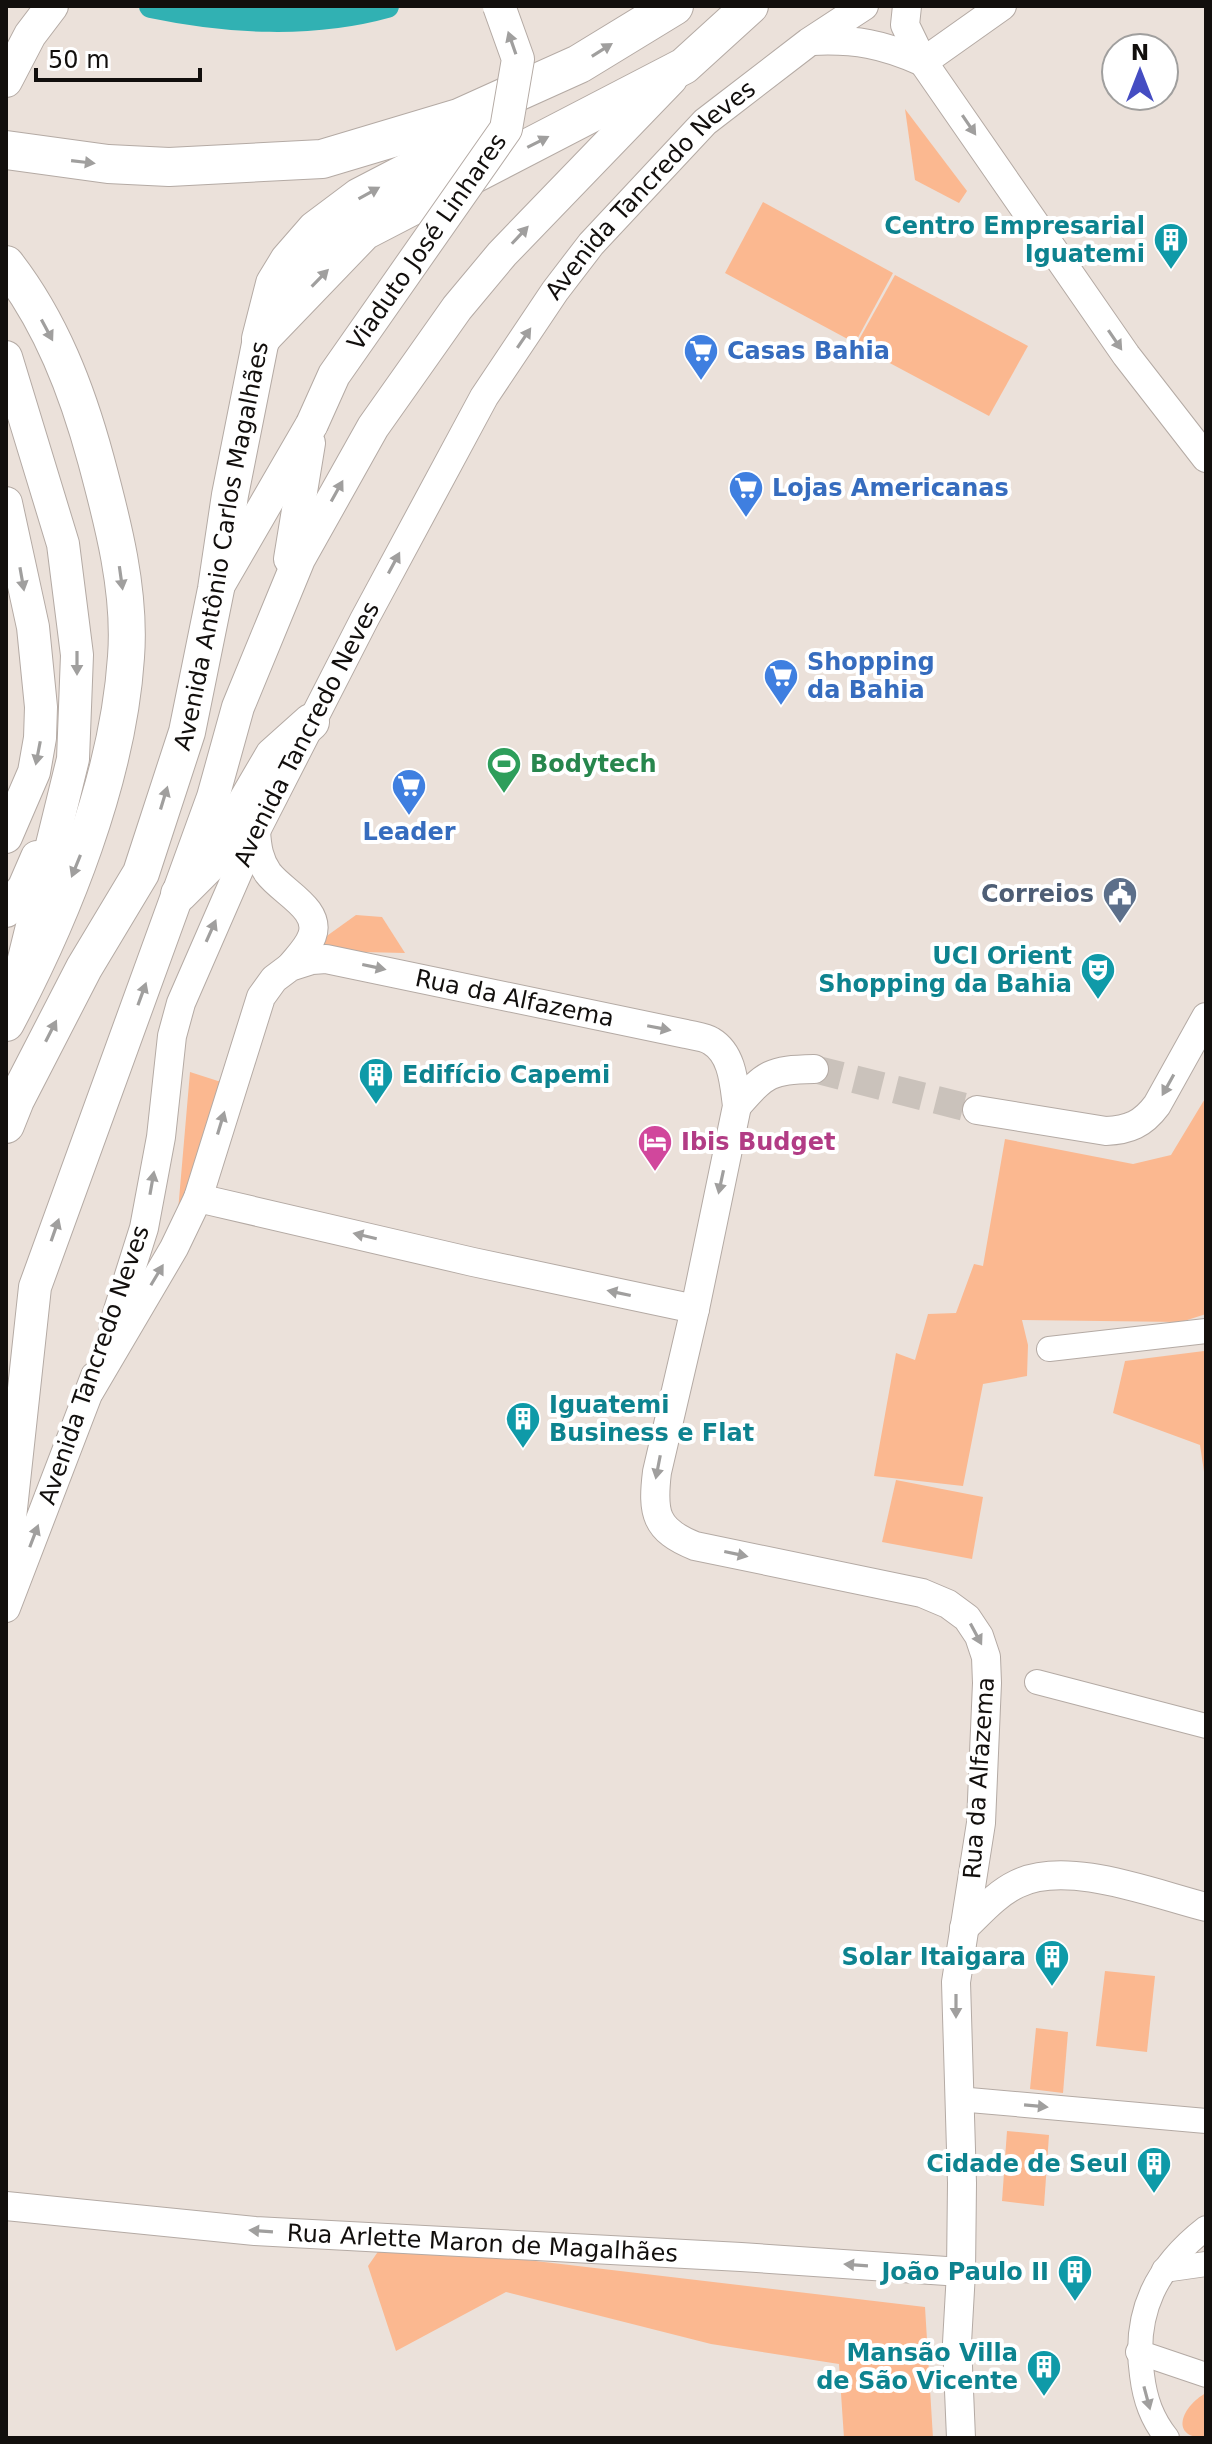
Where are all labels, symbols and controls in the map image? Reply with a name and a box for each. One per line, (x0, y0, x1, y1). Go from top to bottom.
one-way arrow (506, 31, 518, 55)
scale bar (36, 32, 200, 82)
north arrow (1100, 32, 1180, 112)
text: N (1131, 40, 1149, 65)
one-way arrow (591, 43, 613, 57)
text: 50 m (48, 46, 110, 74)
street label: Avenida Tancredo Neves (539, 74, 761, 305)
one-way arrow (961, 114, 975, 136)
street label: Viaduto José Linhares (342, 128, 512, 356)
one-way arrow (527, 136, 549, 150)
one-way arrow (71, 155, 96, 168)
one-way arrow (358, 186, 380, 200)
place label: Centro Empresarial Iguatemi (884, 212, 1145, 268)
building icon: Centro Empresarial Iguatemi (1152, 221, 1190, 271)
one-way arrow (511, 225, 529, 244)
one-way arrow (310, 269, 328, 288)
one-way arrow (41, 318, 54, 341)
one-way arrow (516, 327, 531, 348)
one-way arrow (1107, 329, 1122, 350)
supermarket icon: Casas Bahia (682, 332, 720, 382)
place label: Casas Bahia (727, 337, 890, 365)
street label: Avenida Antônio Carlos Magalhães (168, 339, 274, 754)
supermarket icon: Lojas Americanas (727, 469, 765, 519)
place label: Lojas Americanas (772, 474, 1009, 502)
one-way arrow (329, 480, 343, 502)
one-way arrow (387, 552, 401, 574)
one-way arrow (115, 565, 128, 590)
one-way arrow (17, 567, 29, 592)
street label: Avenida Tancredo Neves (228, 597, 385, 871)
place label: Shopping da Bahia (807, 648, 935, 704)
one-way arrow (71, 651, 83, 676)
supermarket icon: Shopping da Bahia (762, 657, 800, 707)
one-way arrow (31, 741, 43, 766)
sports icon: Bodytech (485, 745, 523, 795)
place label: Bodytech (530, 750, 657, 778)
supermarket icon: Leader (390, 767, 428, 817)
one-way arrow (158, 786, 171, 810)
place label: Leader (362, 818, 456, 846)
one-way arrow (70, 854, 83, 878)
public building icon: Correios (1101, 875, 1139, 925)
place label: Correios (981, 880, 1094, 908)
one-way arrow (204, 919, 217, 943)
place label: UCI Orient Shopping da Bahia (818, 942, 1072, 998)
theatre icon: UCI Orient Shopping da Bahia (1079, 951, 1117, 1001)
one-way arrow (361, 961, 386, 974)
street label: Rua da Alfazema (413, 964, 617, 1033)
one-way arrow (136, 982, 148, 1006)
one-way arrow (45, 1019, 58, 1042)
one-way arrow (647, 1023, 672, 1035)
building icon: Edifício Capemi (357, 1056, 395, 1106)
place label: Edifício Capemi (402, 1061, 610, 1089)
one-way arrow (1161, 1074, 1175, 1097)
one-way arrow (215, 1111, 228, 1135)
hotel icon: Ibis Budget (636, 1123, 674, 1173)
place label: Ibis Budget (681, 1128, 835, 1156)
one-way arrow (147, 1170, 159, 1195)
one-way arrow (714, 1170, 727, 1195)
one-way arrow (49, 1218, 62, 1242)
street label: Avenida Tancredo Neves (33, 1222, 155, 1508)
one-way arrow (352, 1230, 377, 1242)
one-way arrow (150, 1264, 164, 1286)
one-way arrow (606, 1286, 631, 1299)
place label: Iguatemi Business e Flat (549, 1391, 754, 1447)
building icon: Iguatemi Business e Flat (504, 1400, 542, 1450)
one-way arrow (652, 1455, 664, 1480)
one-way arrow (28, 1524, 41, 1548)
one-way arrow (724, 1548, 749, 1561)
one-way arrow (969, 1623, 983, 1645)
street label: Rua da Alfazema (958, 1676, 1000, 1880)
building icon: Solar Itaigara (1033, 1938, 1071, 1988)
place label: Solar Itaigara (841, 1943, 1026, 1971)
one-way arrow (950, 1994, 962, 2019)
one-way arrow (1024, 2100, 1049, 2113)
building icon: Cidade de Seul (1135, 2145, 1173, 2195)
place label: Cidade de Seul (926, 2150, 1128, 2178)
street label: Rua Arlette Maron de Magalhães (286, 2219, 679, 2268)
one-way arrow (248, 2224, 273, 2237)
building icon: João Paulo II (1056, 2253, 1094, 2303)
one-way arrow (843, 2258, 868, 2271)
place label: João Paulo II (879, 2258, 1049, 2286)
place label: Mansão Villa de São Vicente (816, 2339, 1018, 2395)
building icon: Mansão Villa de São Vicente (1025, 2348, 1063, 2398)
one-way arrow (1141, 2385, 1153, 2410)

